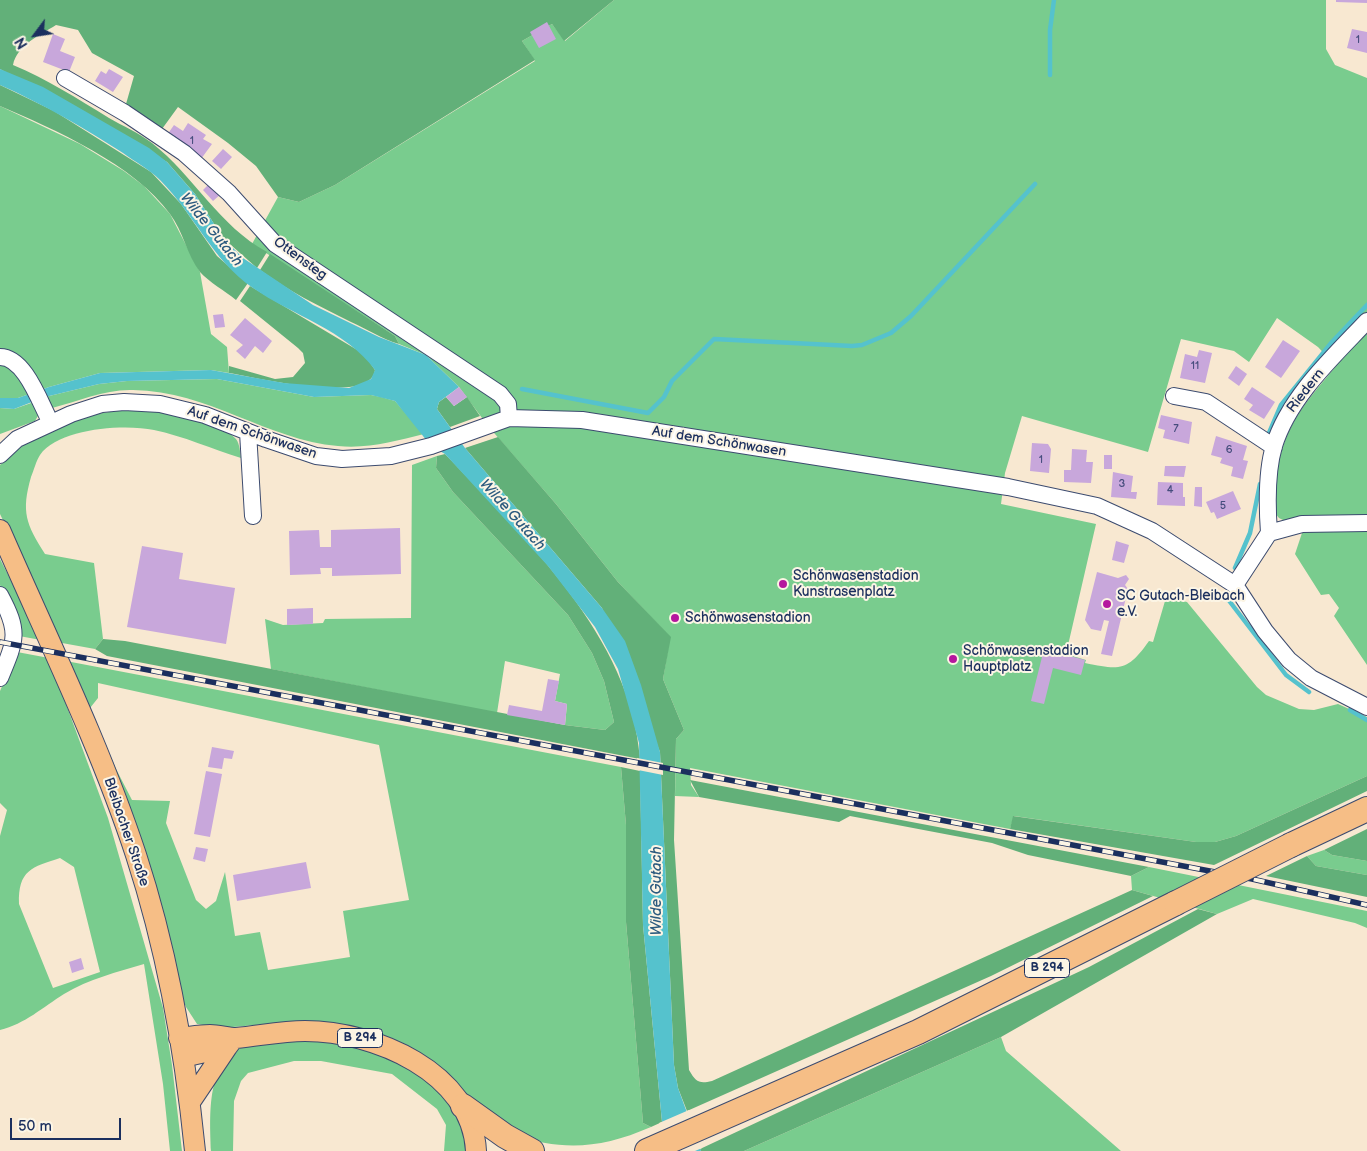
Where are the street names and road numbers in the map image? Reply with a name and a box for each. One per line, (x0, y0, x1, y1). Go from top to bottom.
street label: Ottensteg (270, 234, 330, 284)
street label: Riedern (1284, 366, 1328, 416)
street label: Auf dem Schönwasen (185, 403, 319, 463)
street label: Auf dem Schönwasen (651, 423, 787, 461)
street label: Bleibacher Straße (100, 775, 152, 889)
road number: B 294 (1024, 958, 1070, 978)
road number: B 294 (338, 1028, 382, 1048)

